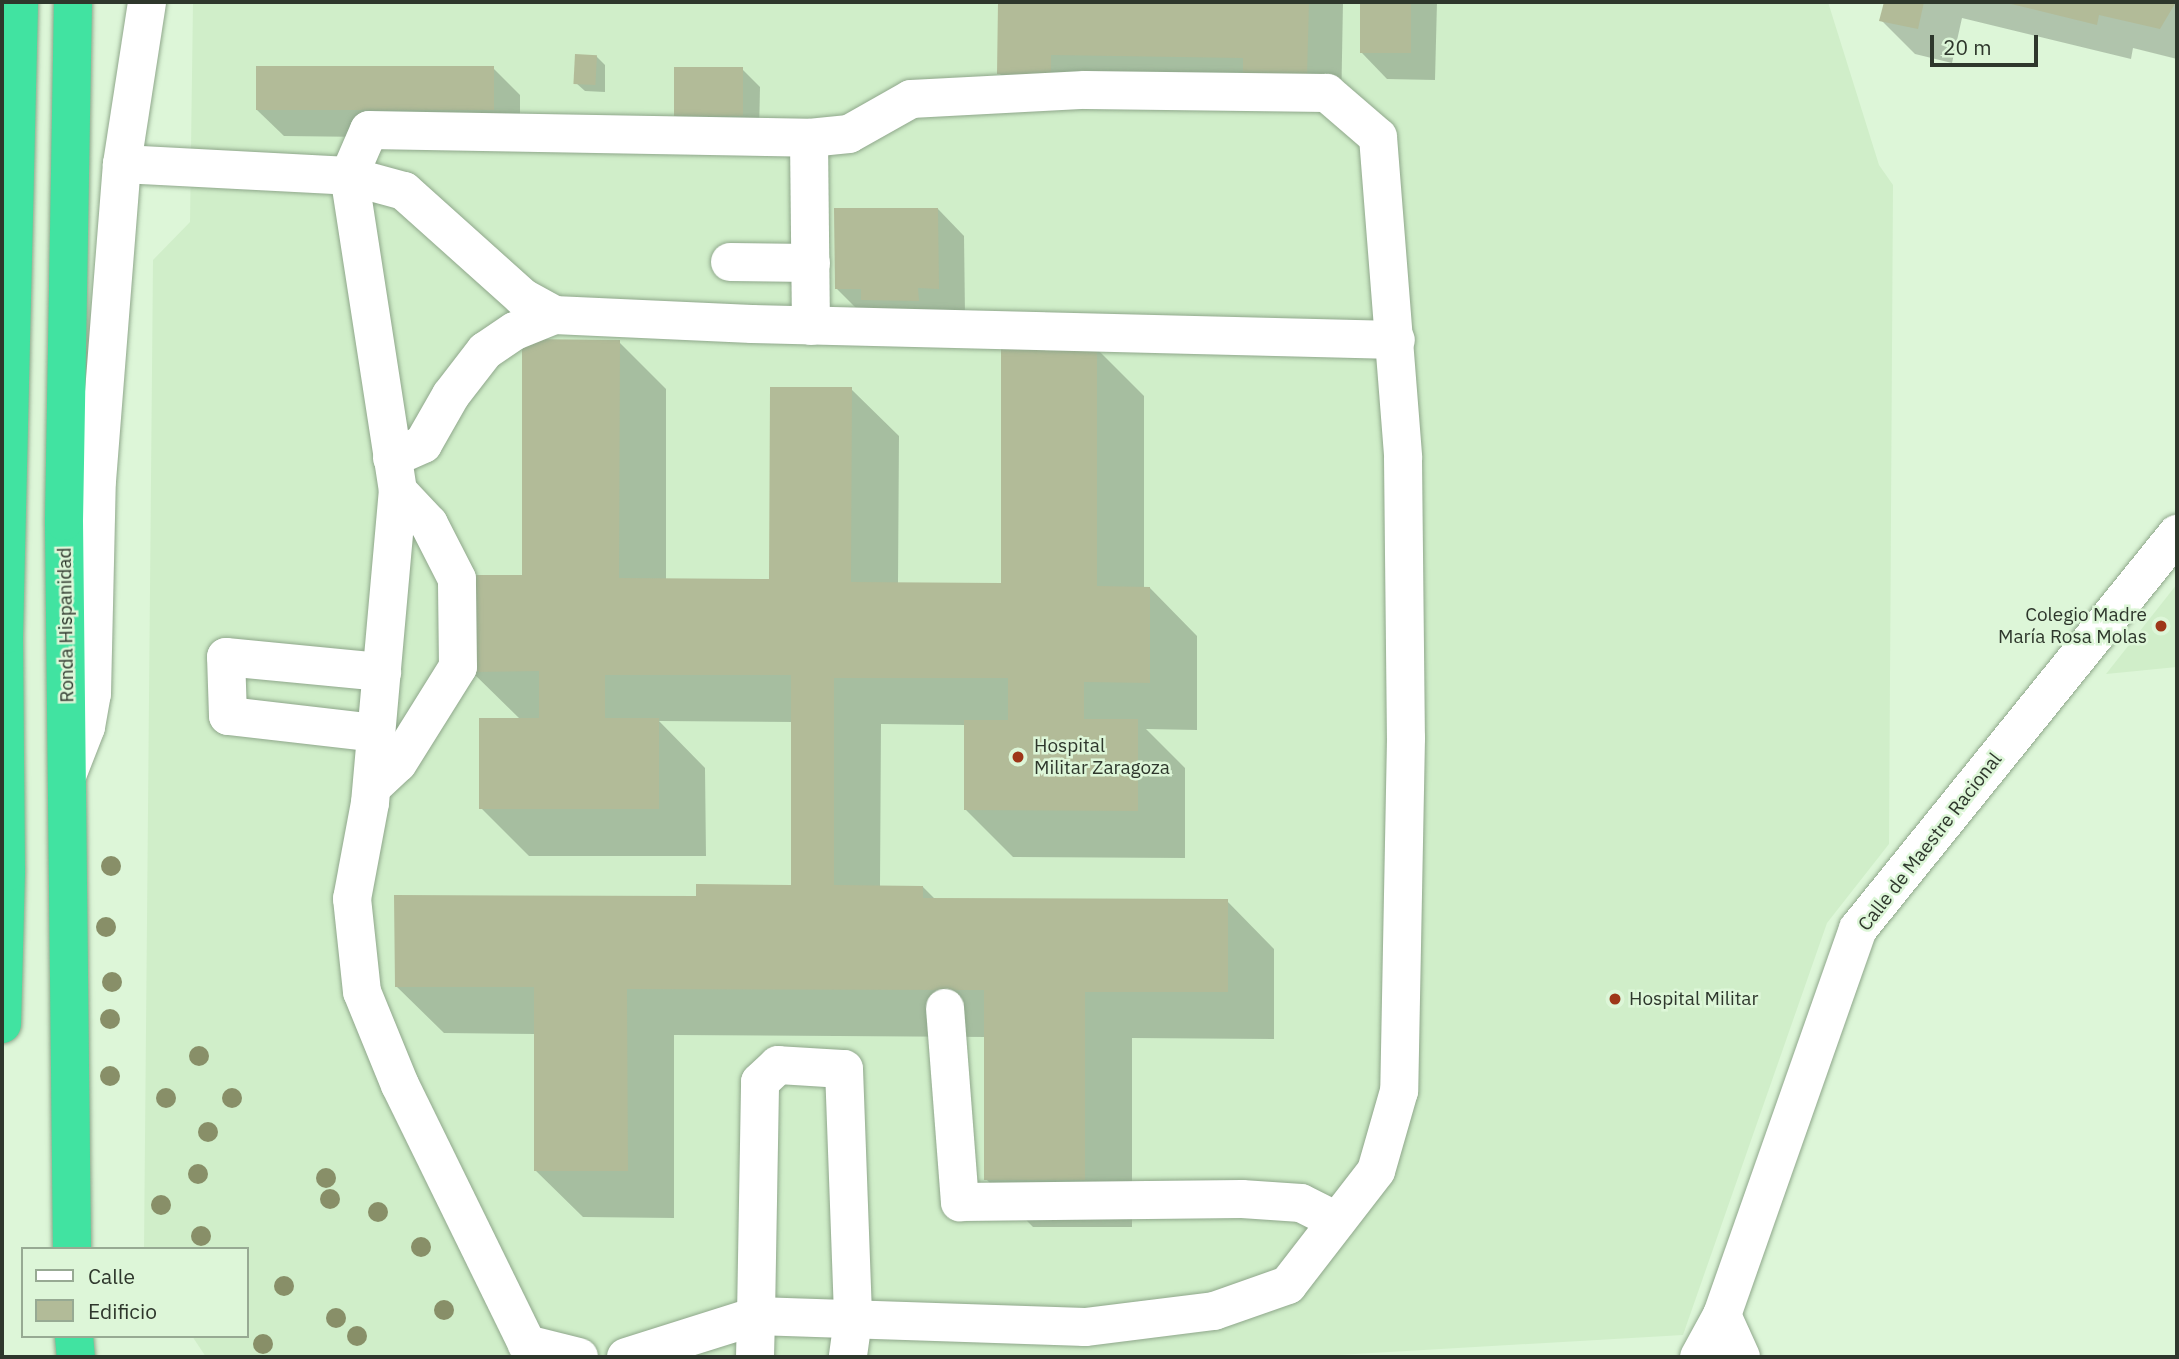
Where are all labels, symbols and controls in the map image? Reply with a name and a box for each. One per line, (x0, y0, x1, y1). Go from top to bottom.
scale bar (1934, 21, 2042, 65)
text: 20 m (1943, 33, 1992, 61)
street label: Ronda Hispanidad (53, 547, 79, 703)
place label: Colegio Madre María Rosa Molas (1998, 604, 2147, 648)
marker: Colegio Madre María Rosa Molas (2153, 618, 2169, 634)
place label: Hospital Militar Zaragoza (1034, 735, 1170, 779)
marker: Hospital Militar Zaragoza (1008, 747, 1028, 767)
street label: Calle de Maestre Racional (1853, 748, 2007, 936)
place label: Hospital Militar (1629, 988, 1758, 1010)
marker: Hospital Militar (1607, 991, 1623, 1007)
legend (21, 1247, 248, 1338)
text: Calle (88, 1262, 135, 1290)
text: Edificio (88, 1297, 157, 1325)

